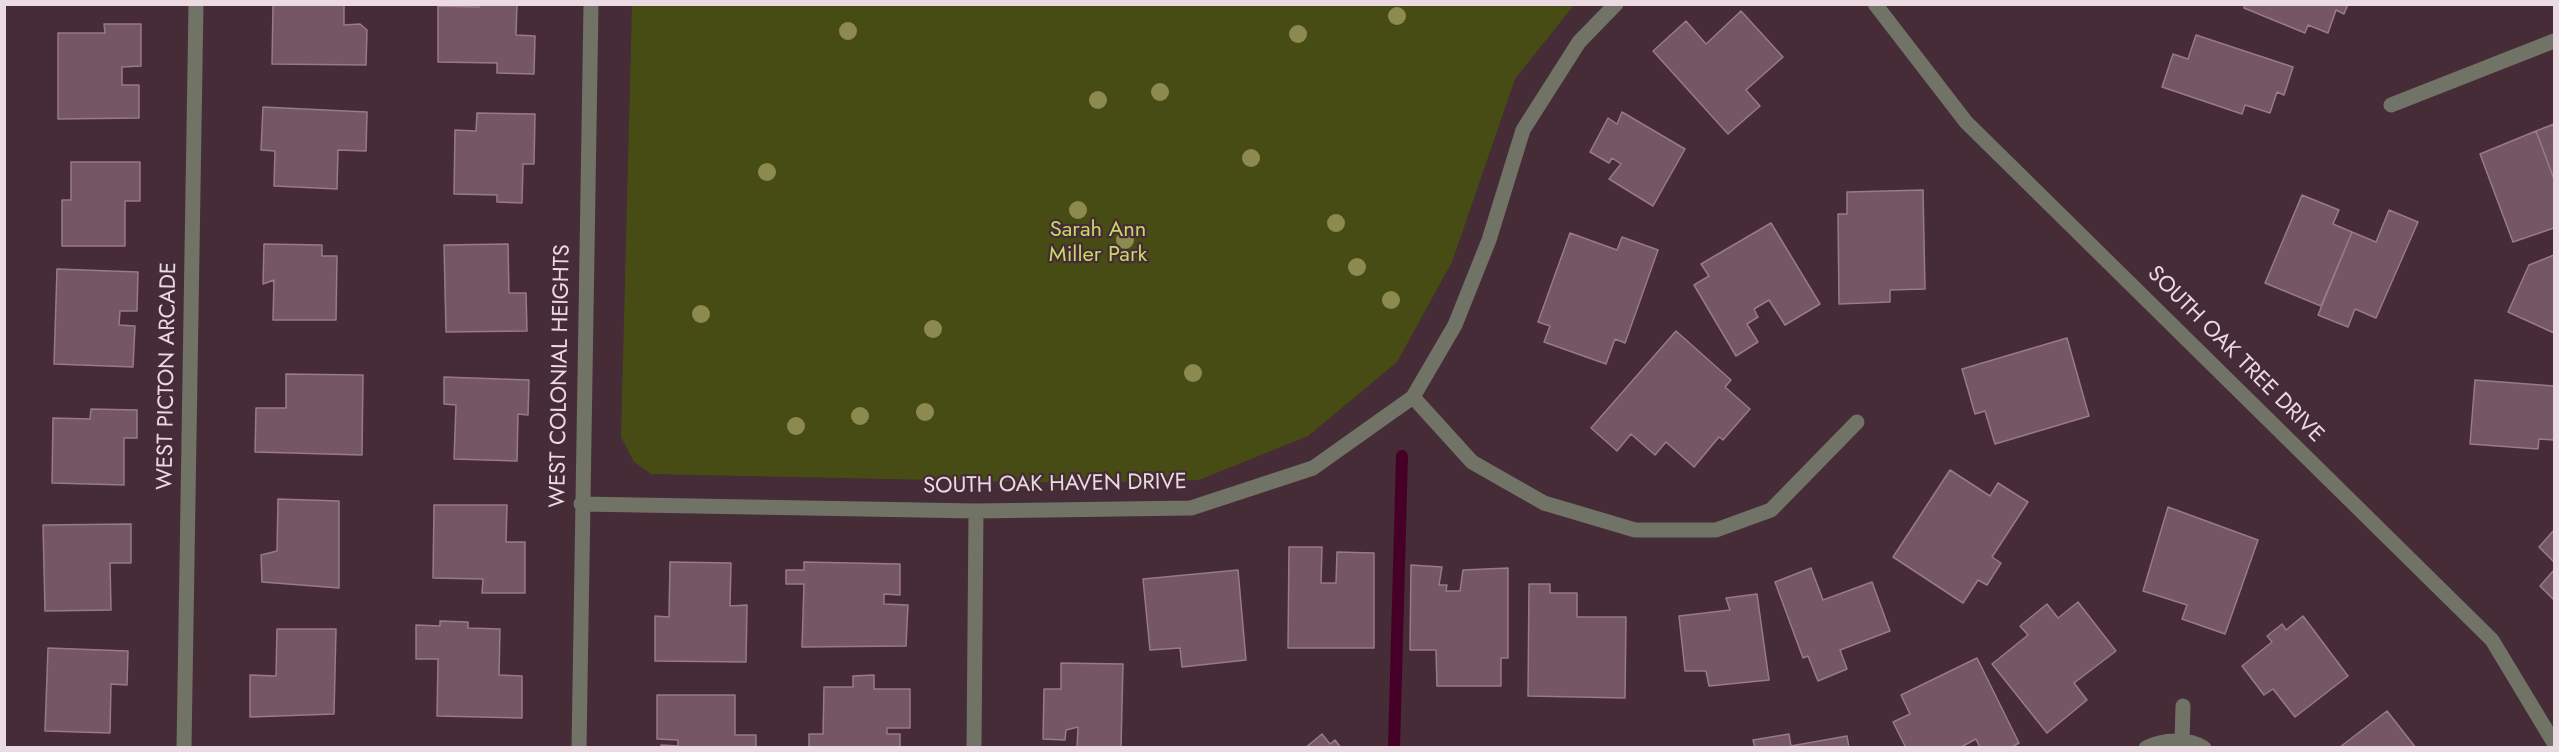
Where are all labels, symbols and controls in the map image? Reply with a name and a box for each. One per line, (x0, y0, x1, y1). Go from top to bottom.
park label: Sarah Ann Miller Park (1049, 218, 1147, 270)
street label: WEST COLONIAL HEIGHTS (546, 244, 576, 508)
street label: SOUTH OAK TREE DRIVE (2141, 261, 2329, 449)
street label: WEST PICTON ARCADE (153, 262, 183, 490)
street label: SOUTH OAK HAVEN DRIVE (923, 470, 1187, 500)

